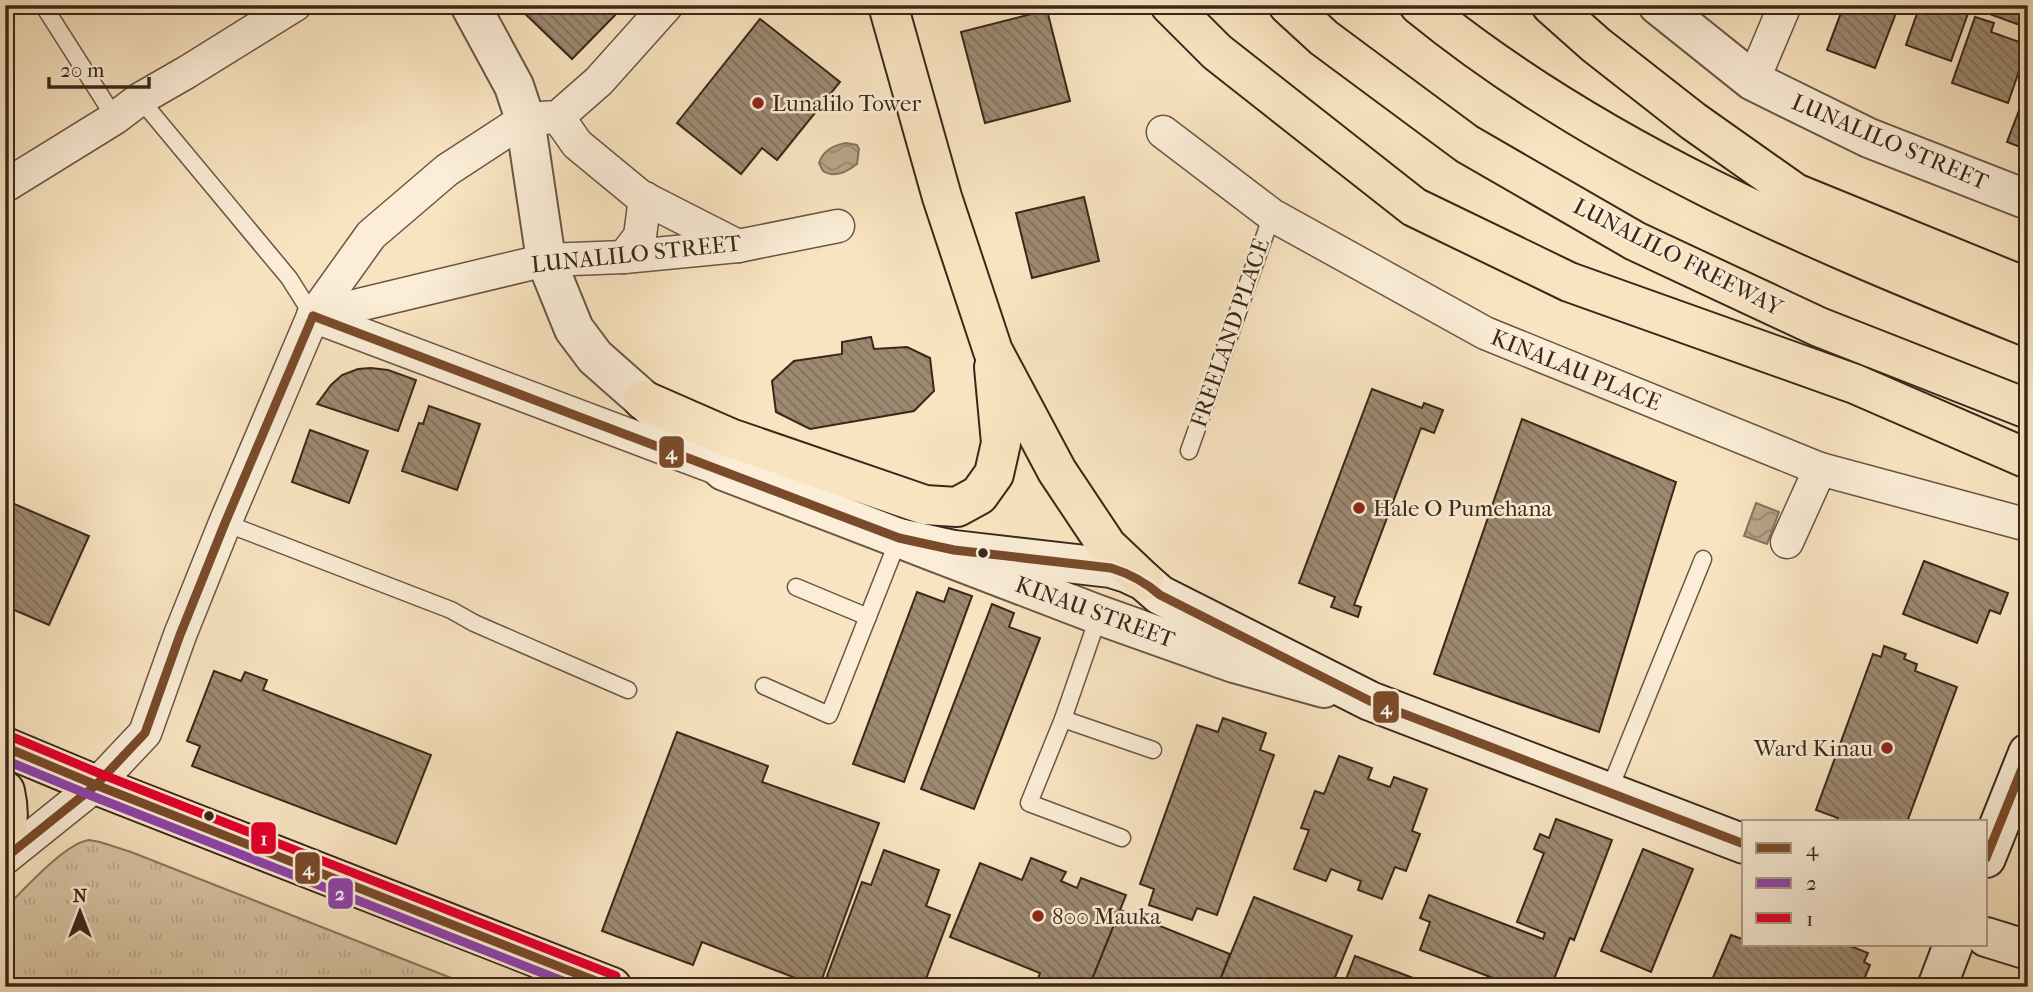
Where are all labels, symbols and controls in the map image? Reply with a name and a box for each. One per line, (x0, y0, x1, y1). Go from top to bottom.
scale bar (49, 46, 149, 90)
text: 20 m (60, 58, 105, 82)
street label: LUNALILO STREET (1788, 88, 1993, 196)
place label: Lunalilo Tower (772, 90, 921, 117)
marker: Lunalilo Tower (750, 95, 766, 111)
street label: LUNALILO FREEWAY (1569, 192, 1788, 322)
street label: LUNALILO STREET (530, 230, 743, 278)
street label: FREELAND PLACE (1185, 235, 1275, 431)
street label: KINALAU PLACE (1487, 324, 1665, 416)
line badge: 4 (658, 435, 685, 469)
text: 4 (664, 442, 677, 464)
place label: Hale O Pumehana (1373, 495, 1553, 522)
marker: Hale O Pumehana (1351, 500, 1367, 516)
unlabelled marker (976, 546, 990, 560)
street label: KINAU STREET (1012, 571, 1179, 654)
line badge: 4 (1372, 690, 1400, 724)
text: 4 (1379, 697, 1392, 719)
place label: Ward Kinau (1753, 735, 1873, 762)
marker: Ward Kinau (1879, 740, 1895, 756)
unlabelled marker (202, 809, 216, 823)
legend (1742, 820, 1988, 946)
line badge: 1 (250, 821, 277, 855)
text: 1 (261, 828, 267, 850)
text: 4 (1806, 837, 1819, 861)
line badge: 4 (294, 851, 321, 885)
text: 4 (301, 858, 314, 880)
text: 2 (1806, 871, 1817, 895)
north arrow (46, 876, 116, 946)
line badge: 2 (327, 877, 354, 910)
text: 2 (335, 883, 345, 905)
text: N (73, 885, 88, 907)
place label: 800 Mauka (1052, 903, 1161, 930)
text: 1 (1806, 907, 1814, 931)
marker: 800 Mauka (1030, 908, 1046, 924)

